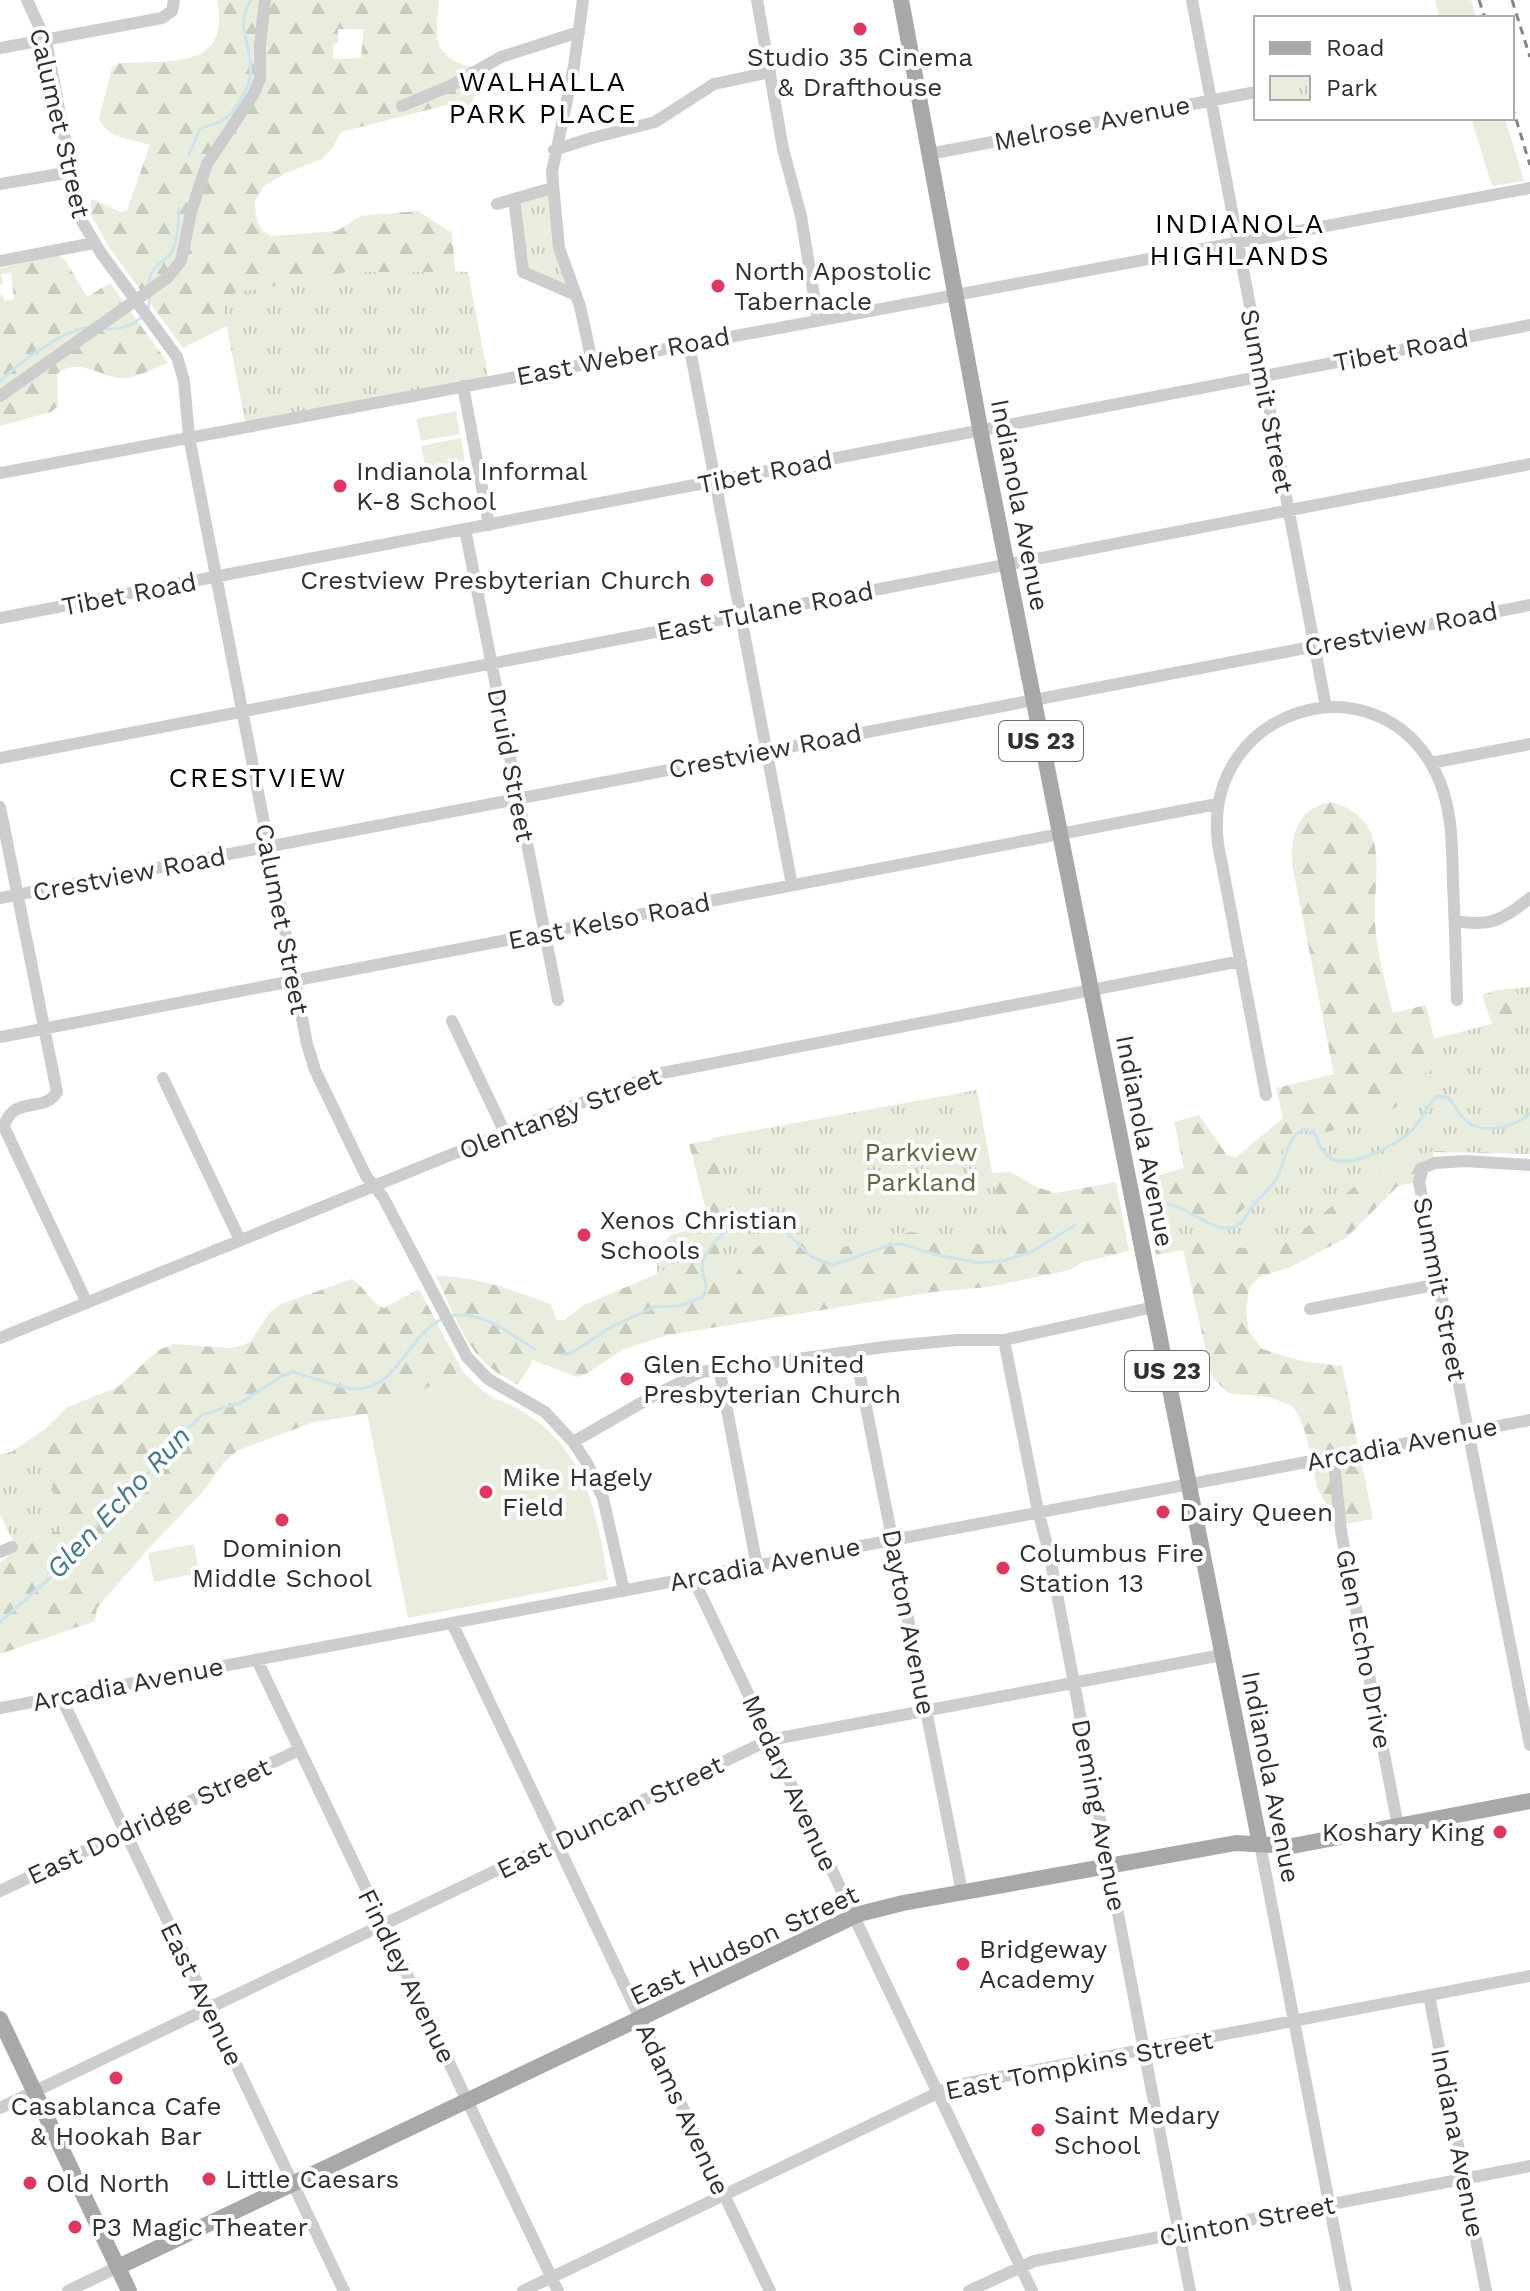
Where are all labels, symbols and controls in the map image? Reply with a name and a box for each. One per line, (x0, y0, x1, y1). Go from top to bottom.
legend (1254, 16, 1514, 120)
marker: Studio 35 Cinema & Drafthouse (851, 20, 869, 38)
street label: Calumet Street (24, 25, 96, 221)
text: Road (1326, 34, 1385, 62)
place label: Studio 35 Cinema & Drafthouse (747, 42, 973, 102)
district label: WALHALLA PARK PLACE (448, 65, 638, 130)
text: Park (1326, 74, 1378, 102)
street label: Melrose Avenue (991, 89, 1193, 157)
district label: INDIANOLA HIGHLANDS (1149, 207, 1331, 272)
place label: North Apostolic Tabernacle (734, 256, 932, 316)
marker: North Apostolic Tabernacle (709, 277, 727, 295)
street label: Summit Street (1234, 306, 1300, 496)
street label: East Weber Road (514, 321, 732, 391)
street label: Tibet Road (1331, 322, 1471, 378)
street label: Indianola Avenue (985, 397, 1055, 613)
street label: Tibet Road (695, 444, 835, 500)
place label: Indianola Informal K-8 School (356, 456, 587, 516)
marker: Indianola Informal K-8 School (331, 477, 349, 495)
place label: Crestview Presbyterian Church (300, 565, 691, 595)
street label: Tibet Road (59, 566, 199, 622)
marker: Crestview Presbyterian Church (698, 571, 716, 589)
street label: East Tulane Road (654, 575, 876, 647)
street label: Crestview Road (1302, 596, 1500, 662)
street label: Druid Street (481, 686, 541, 844)
street label: Crestview Road (666, 718, 864, 784)
road number: US 23 (999, 721, 1083, 761)
district label: CRESTVIEW (169, 761, 347, 794)
street label: Calumet Street (249, 821, 315, 1017)
street label: Crestview Road (30, 841, 228, 907)
street label: East Kelso Road (505, 887, 713, 955)
street label: Indianola Avenue (1110, 1033, 1180, 1249)
street label: Olentangy Street (455, 1061, 665, 1165)
park label: Parkview Parkland (865, 1137, 978, 1197)
street label: Summit Street (1407, 1194, 1473, 1384)
place label: Xenos Christian Schools (600, 1205, 798, 1265)
marker: Xenos Christian Schools (575, 1226, 593, 1244)
place label: Glen Echo United Presbyterian Church (643, 1349, 901, 1409)
road number: US 23 (1125, 1351, 1209, 1391)
marker: Glen Echo United Presbyterian Church (618, 1370, 636, 1388)
street label: Arcadia Avenue (1304, 1411, 1500, 1477)
water label: Glen Echo Run (39, 1419, 197, 1585)
place label: Mike Hagely Field (502, 1462, 653, 1522)
marker: Mike Hagely Field (477, 1483, 495, 1501)
place label: Dairy Queen (1179, 1497, 1333, 1527)
marker: Dairy Queen (1154, 1503, 1172, 1521)
marker: Dominion Middle School (273, 1511, 291, 1529)
street label: Dayton Avenue (876, 1527, 942, 1717)
street label: Arcadia Avenue (667, 1531, 863, 1597)
place label: Dominion Middle School (192, 1533, 372, 1593)
place label: Columbus Fire Station 13 (1019, 1538, 1204, 1598)
street label: Glen Echo Drive (1330, 1547, 1398, 1751)
marker: Columbus Fire Station 13 (994, 1559, 1012, 1577)
street label: Arcadia Avenue (30, 1651, 226, 1717)
street label: Indianola Avenue (1236, 1669, 1306, 1885)
street label: Medary Avenue (736, 1690, 844, 1876)
street label: Deming Avenue (1066, 1716, 1132, 1914)
street label: East Duncan Street (492, 1749, 728, 1885)
street label: East Dodridge Street (22, 1751, 276, 1891)
place label: Koshary King (1322, 1817, 1484, 1847)
marker: Koshary King (1491, 1823, 1509, 1841)
street label: East Hudson Street (625, 1879, 863, 2011)
street label: Findley Avenue (352, 1884, 462, 2068)
street label: East Avenue (154, 1917, 250, 2071)
place label: Bridgeway Academy (979, 1934, 1108, 1994)
marker: Bridgeway Academy (954, 1955, 972, 1973)
street label: Adams Avenue (630, 2018, 736, 2200)
street label: East Tompkins Street (943, 2024, 1216, 2106)
street label: Indiana Avenue (1425, 2046, 1491, 2240)
marker: Casablanca Cafe & Hookah Bar (107, 2069, 125, 2087)
place label: Casablanca Cafe & Hookah Bar (11, 2091, 221, 2151)
place label: Saint Medary School (1054, 2100, 1220, 2160)
marker: Saint Medary School (1029, 2121, 1047, 2139)
place label: Little Caesars (225, 2164, 399, 2194)
place label: Old North (46, 2168, 170, 2198)
marker: Little Caesars (200, 2170, 218, 2188)
marker: Old North (21, 2174, 39, 2192)
street label: Clinton Street (1157, 2189, 1337, 2253)
place label: P3 Magic Theater (91, 2212, 308, 2242)
marker: P3 Magic Theater (66, 2218, 84, 2236)

